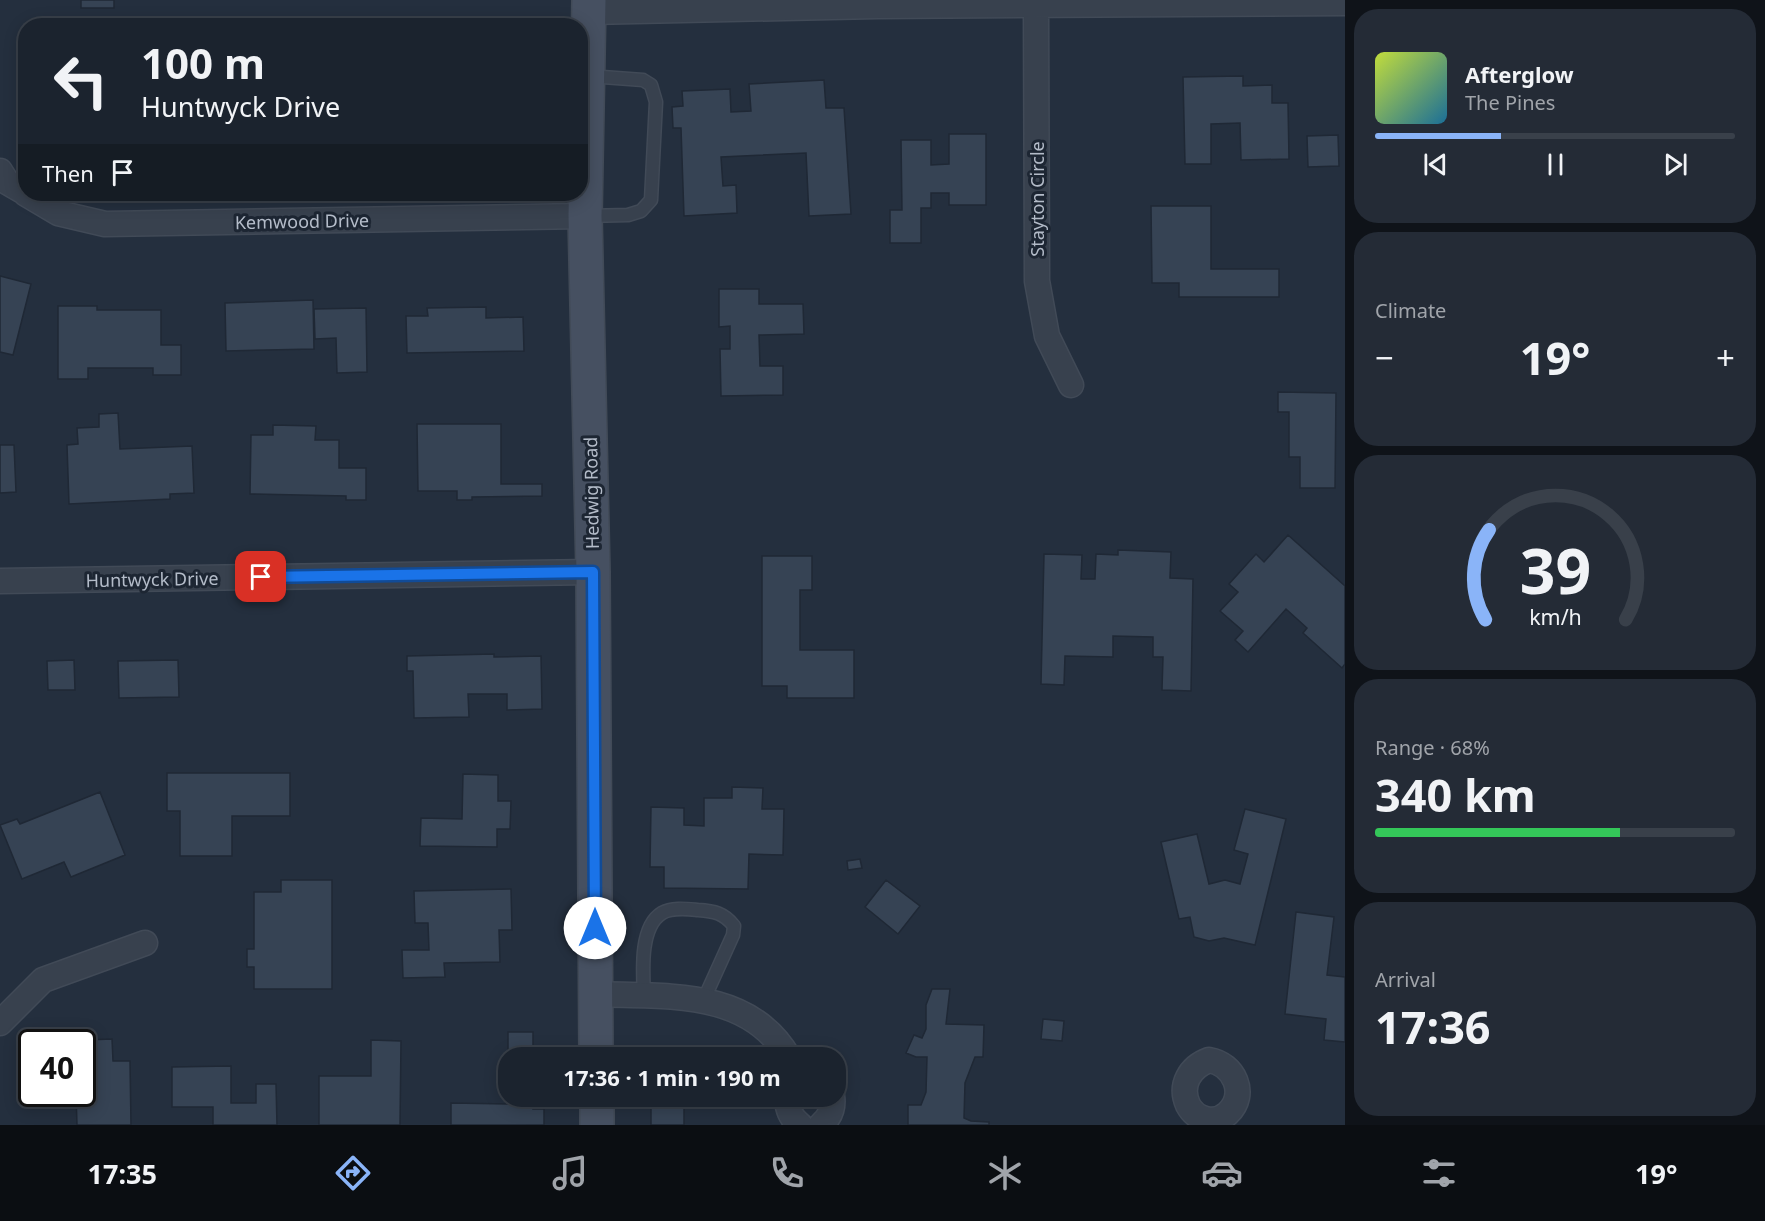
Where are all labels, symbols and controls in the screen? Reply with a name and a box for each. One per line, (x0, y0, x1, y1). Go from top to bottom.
text: 100 m (141, 34, 265, 91)
icon: left (42, 42, 120, 120)
text: Afterglow (1465, 59, 1574, 89)
text: Huntwyck Drive (141, 88, 340, 125)
text: The Pines (1465, 89, 1555, 116)
street label: Stayton Circle (1025, 141, 1049, 257)
icon: previous (1419, 148, 1452, 181)
icon: pause (1539, 148, 1572, 181)
icon: next (1659, 148, 1692, 181)
icon: arrive (106, 156, 139, 189)
text: Then (42, 158, 94, 188)
street label: Kemwood Drive (235, 208, 369, 234)
text: Climate (1375, 297, 1446, 324)
text: 19° (1520, 327, 1590, 388)
text: − (1375, 335, 1394, 380)
text: + (1716, 335, 1735, 380)
street label: Hedwig Road (578, 437, 604, 549)
text: 39 (1519, 527, 1591, 612)
pin (235, 551, 286, 602)
icon: arrive (244, 560, 277, 593)
street label: Huntwyck Drive (85, 566, 219, 592)
text: km/h (1529, 602, 1581, 631)
text: Range · 68% (1375, 734, 1490, 761)
text: 340 km (1375, 764, 1536, 825)
position arrow (563, 896, 627, 960)
text: Arrival (1375, 966, 1436, 993)
text: 17:36 (1375, 996, 1491, 1057)
speed limit sign: 40 (18, 1029, 96, 1107)
text: 17:36 · 1 min · 190 m (563, 1062, 781, 1092)
icon: directions (332, 1152, 374, 1194)
icon: music (549, 1152, 591, 1194)
icon: phone (766, 1152, 808, 1194)
icon: climate (984, 1152, 1026, 1194)
icon: car (1201, 1152, 1243, 1194)
icon: filters (1418, 1152, 1460, 1194)
text: 17:35 (88, 1155, 157, 1192)
text: 19° (1635, 1155, 1677, 1192)

